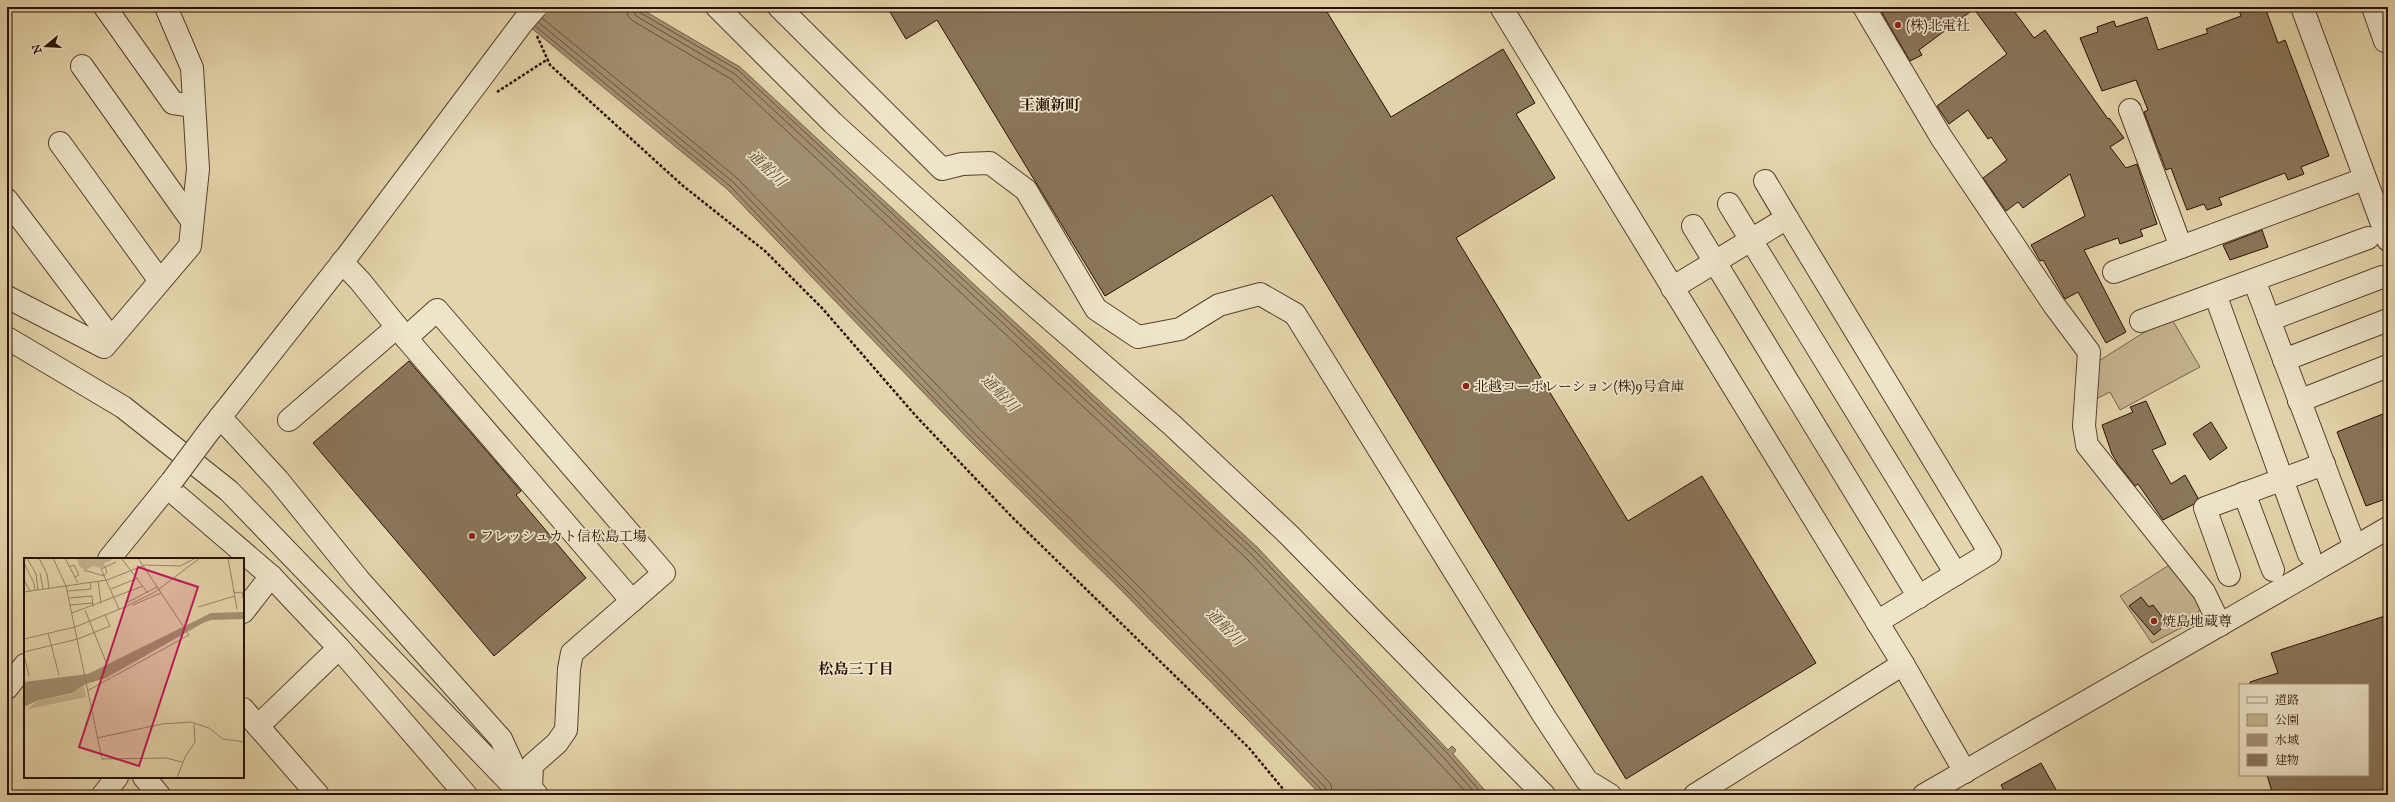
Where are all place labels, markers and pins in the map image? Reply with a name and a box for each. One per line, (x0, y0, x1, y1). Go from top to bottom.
place label: (株)北電社 (1906, 17, 1970, 35)
marker: (株)北電社 (1893, 20, 1903, 30)
place label: 北越コーポレーション(株)9号倉庫 (1474, 378, 1685, 396)
marker: 北越コーポレーション(株)9号倉庫 (1461, 381, 1471, 391)
place label: フレッシュカト信松島工場 (480, 528, 647, 545)
marker: フレッシュカト信松島工場 (467, 531, 477, 541)
place label: 焼島地蔵尊 (2162, 613, 2232, 630)
marker: 焼島地蔵尊 (2149, 616, 2159, 626)

